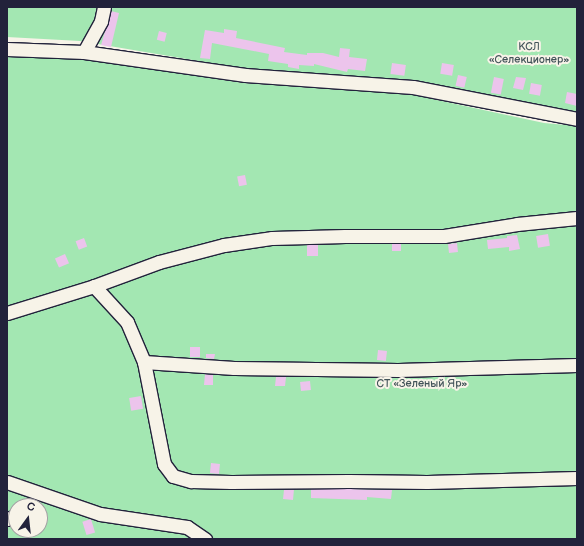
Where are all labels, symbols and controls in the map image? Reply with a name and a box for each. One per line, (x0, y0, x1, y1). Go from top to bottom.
park label: КСЛ «Селекционер» (489, 41, 569, 67)
park label: СТ «Зеленый Яр» (377, 377, 467, 391)
north arrow (8, 498, 48, 538)
text: С (26, 500, 36, 514)

